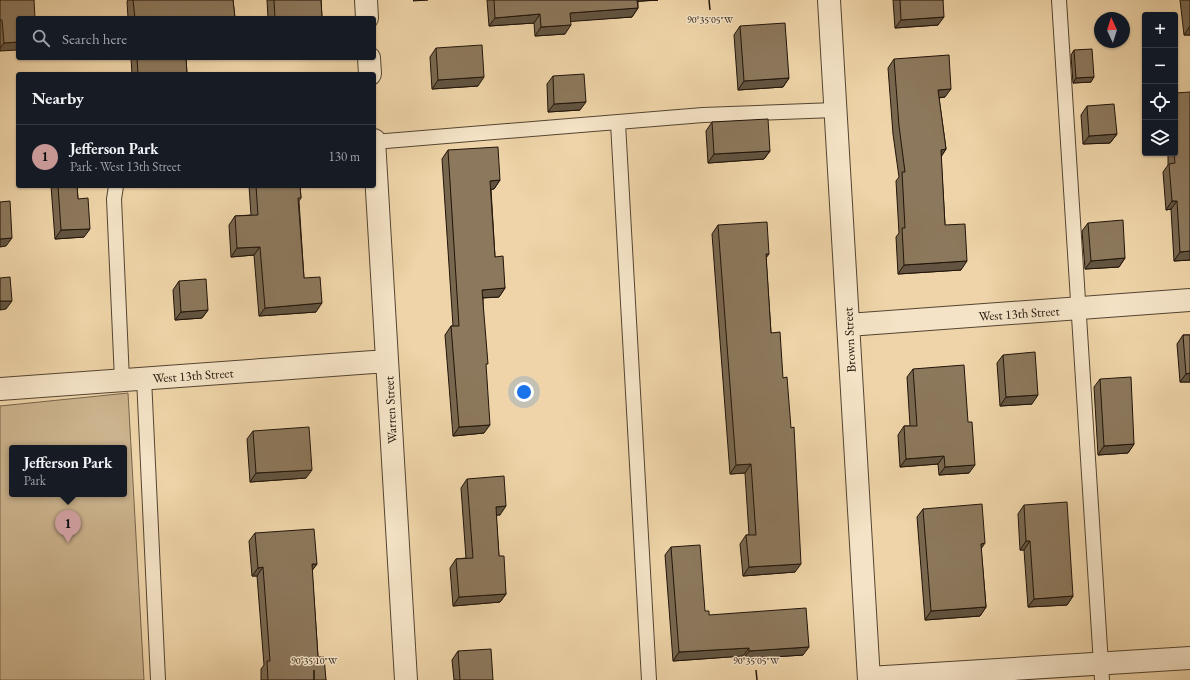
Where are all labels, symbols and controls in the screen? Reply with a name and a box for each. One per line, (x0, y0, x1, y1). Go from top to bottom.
north arrow (1094, 12, 1130, 48)
map controls (1142, 12, 1178, 156)
button: + (1142, 12, 1178, 48)
text: 90°35'05"W (687, 13, 734, 26)
search box (16, 16, 376, 60)
icon: search (30, 27, 52, 49)
text: Search here (62, 29, 127, 48)
button: − (1142, 48, 1178, 84)
button: locate (1142, 84, 1178, 120)
text: Nearby (32, 87, 84, 109)
button: layers (1142, 120, 1178, 156)
text: Jefferson Park (70, 139, 158, 158)
text: 1 (42, 148, 48, 165)
text: 130 m (329, 148, 360, 165)
text: Park · West 13th Street (70, 158, 181, 175)
street label: West 13th Street (978, 302, 1060, 325)
street label: Brown Street (839, 307, 860, 373)
street label: West 13th Street (152, 364, 234, 387)
street label: Warren Street (380, 376, 401, 444)
your location (514, 382, 534, 402)
popup (9, 445, 127, 497)
text: Jefferson Park (24, 453, 112, 472)
text: Park (24, 472, 46, 489)
pin: 1 (55, 510, 81, 543)
text: 90°35'10"W (291, 654, 338, 667)
text: 90°35'05"W (733, 654, 780, 667)

